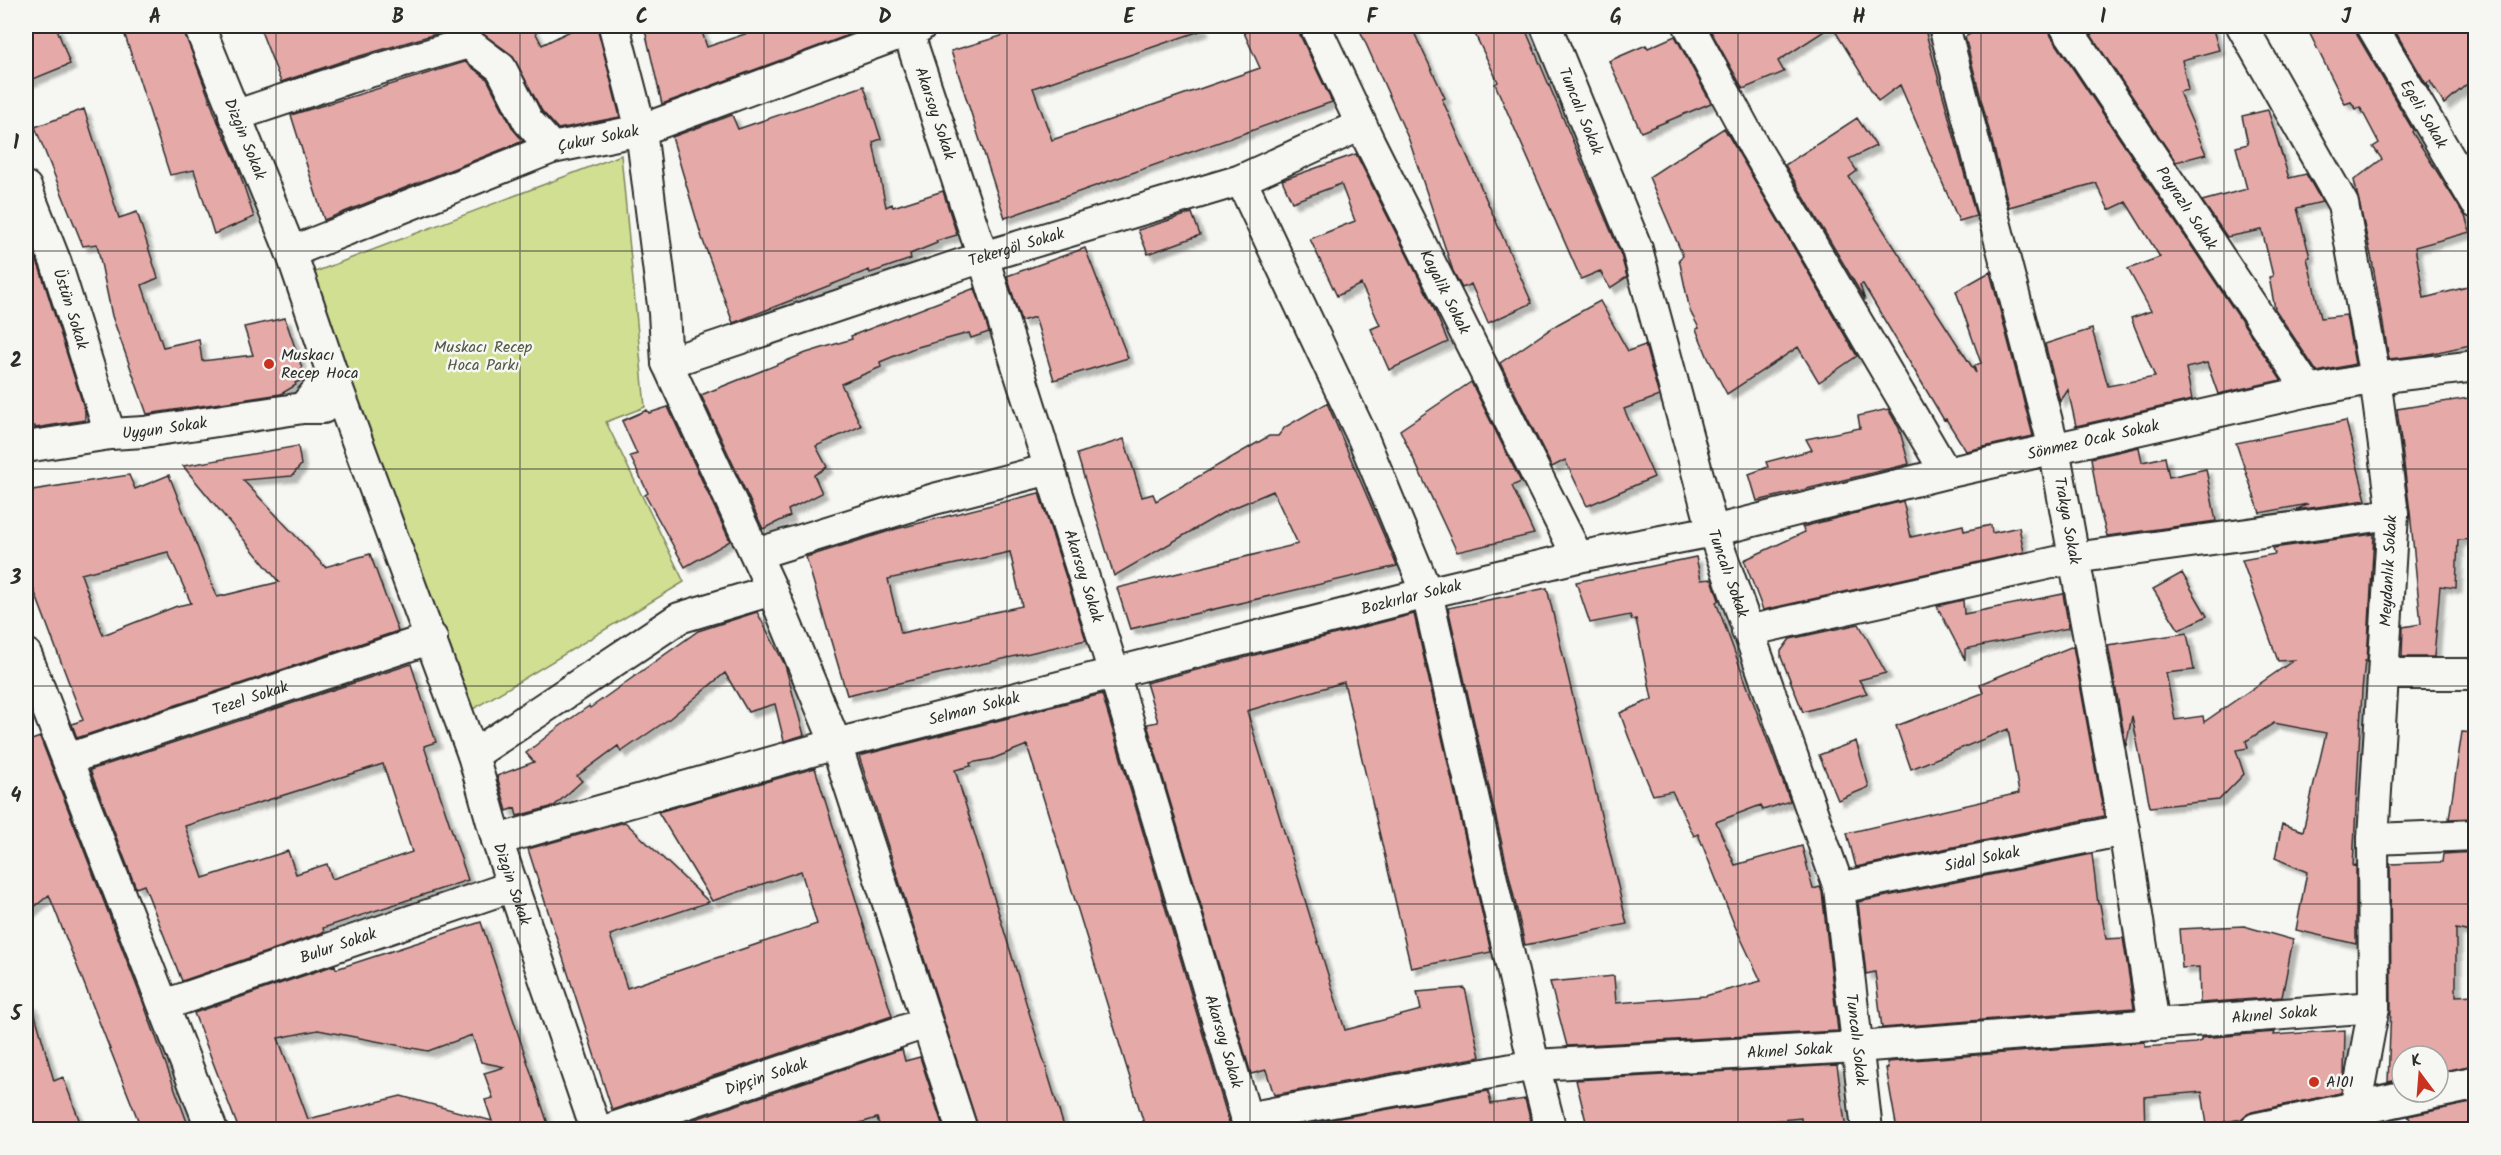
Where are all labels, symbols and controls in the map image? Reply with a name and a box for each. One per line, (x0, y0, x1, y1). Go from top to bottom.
text: A (149, 2, 161, 34)
text: B (392, 2, 404, 34)
text: C (636, 2, 648, 34)
text: D (878, 2, 892, 34)
text: E (1123, 2, 1135, 34)
text: F (1367, 2, 1379, 34)
text: G (1610, 2, 1622, 34)
text: H (1852, 2, 1866, 34)
text: I (2100, 2, 2106, 34)
text: J (2341, 2, 2352, 34)
street label: Akarsoy Sokak (908, 64, 962, 163)
street label: Tuncalı Sokak (1552, 64, 1610, 159)
street label: Egeli Sokak (2393, 75, 2454, 154)
street label: Dizgin Sokak (217, 95, 273, 184)
street label: Çukur Sokak (555, 118, 642, 159)
text: 1 (13, 128, 19, 160)
street label: Poyrazlı Sokak (2150, 161, 2224, 255)
street label: Tekergöl Sokak (965, 221, 1068, 274)
street label: Kayalik Sokak (1413, 245, 1477, 339)
street label: Üstün Sokak (46, 266, 95, 353)
park label: Muskacı Recep Hoca Parkı (434, 335, 533, 378)
place label: Muskacı Recep Hoca (281, 343, 359, 386)
text: 2 (10, 346, 22, 378)
marker: Muskacı Recep Hoca (262, 357, 276, 371)
street label: Uygun Sokak (121, 410, 209, 446)
street label: Sönmez Ocak Sokak (2025, 413, 2162, 467)
street label: Trakya Sokak (2047, 475, 2088, 567)
street label: Meydanlık Sokak (2374, 514, 2404, 627)
street label: Akarsoy Sokak (1057, 526, 1110, 626)
street label: Tuncalı Sokak (1701, 526, 1755, 622)
text: 3 (10, 563, 22, 595)
street label: Bozkırlar Sokak (1358, 573, 1465, 622)
street label: Tezel Sokak (209, 674, 292, 723)
street label: Selman Sokak (926, 685, 1023, 732)
text: 4 (11, 781, 22, 813)
street label: Dizgin Sokak (486, 839, 538, 929)
street label: Sidal Sokak (1942, 839, 2022, 879)
street label: Bulur Sokak (296, 921, 380, 970)
street label: Akarsoy Sokak (1198, 992, 1249, 1092)
street label: Tuncalı Sokak (1839, 992, 1874, 1087)
text: 5 (10, 999, 23, 1031)
street label: Akınel Sokak (2231, 999, 2319, 1030)
street label: Akınel Sokak (1746, 1036, 1834, 1066)
north arrow (2390, 1044, 2450, 1104)
text: K (2408, 1048, 2425, 1074)
street label: Dipçin Sokak (722, 1051, 811, 1102)
place label: A101 (2326, 1070, 2354, 1095)
marker: A101 (2307, 1075, 2321, 1089)

